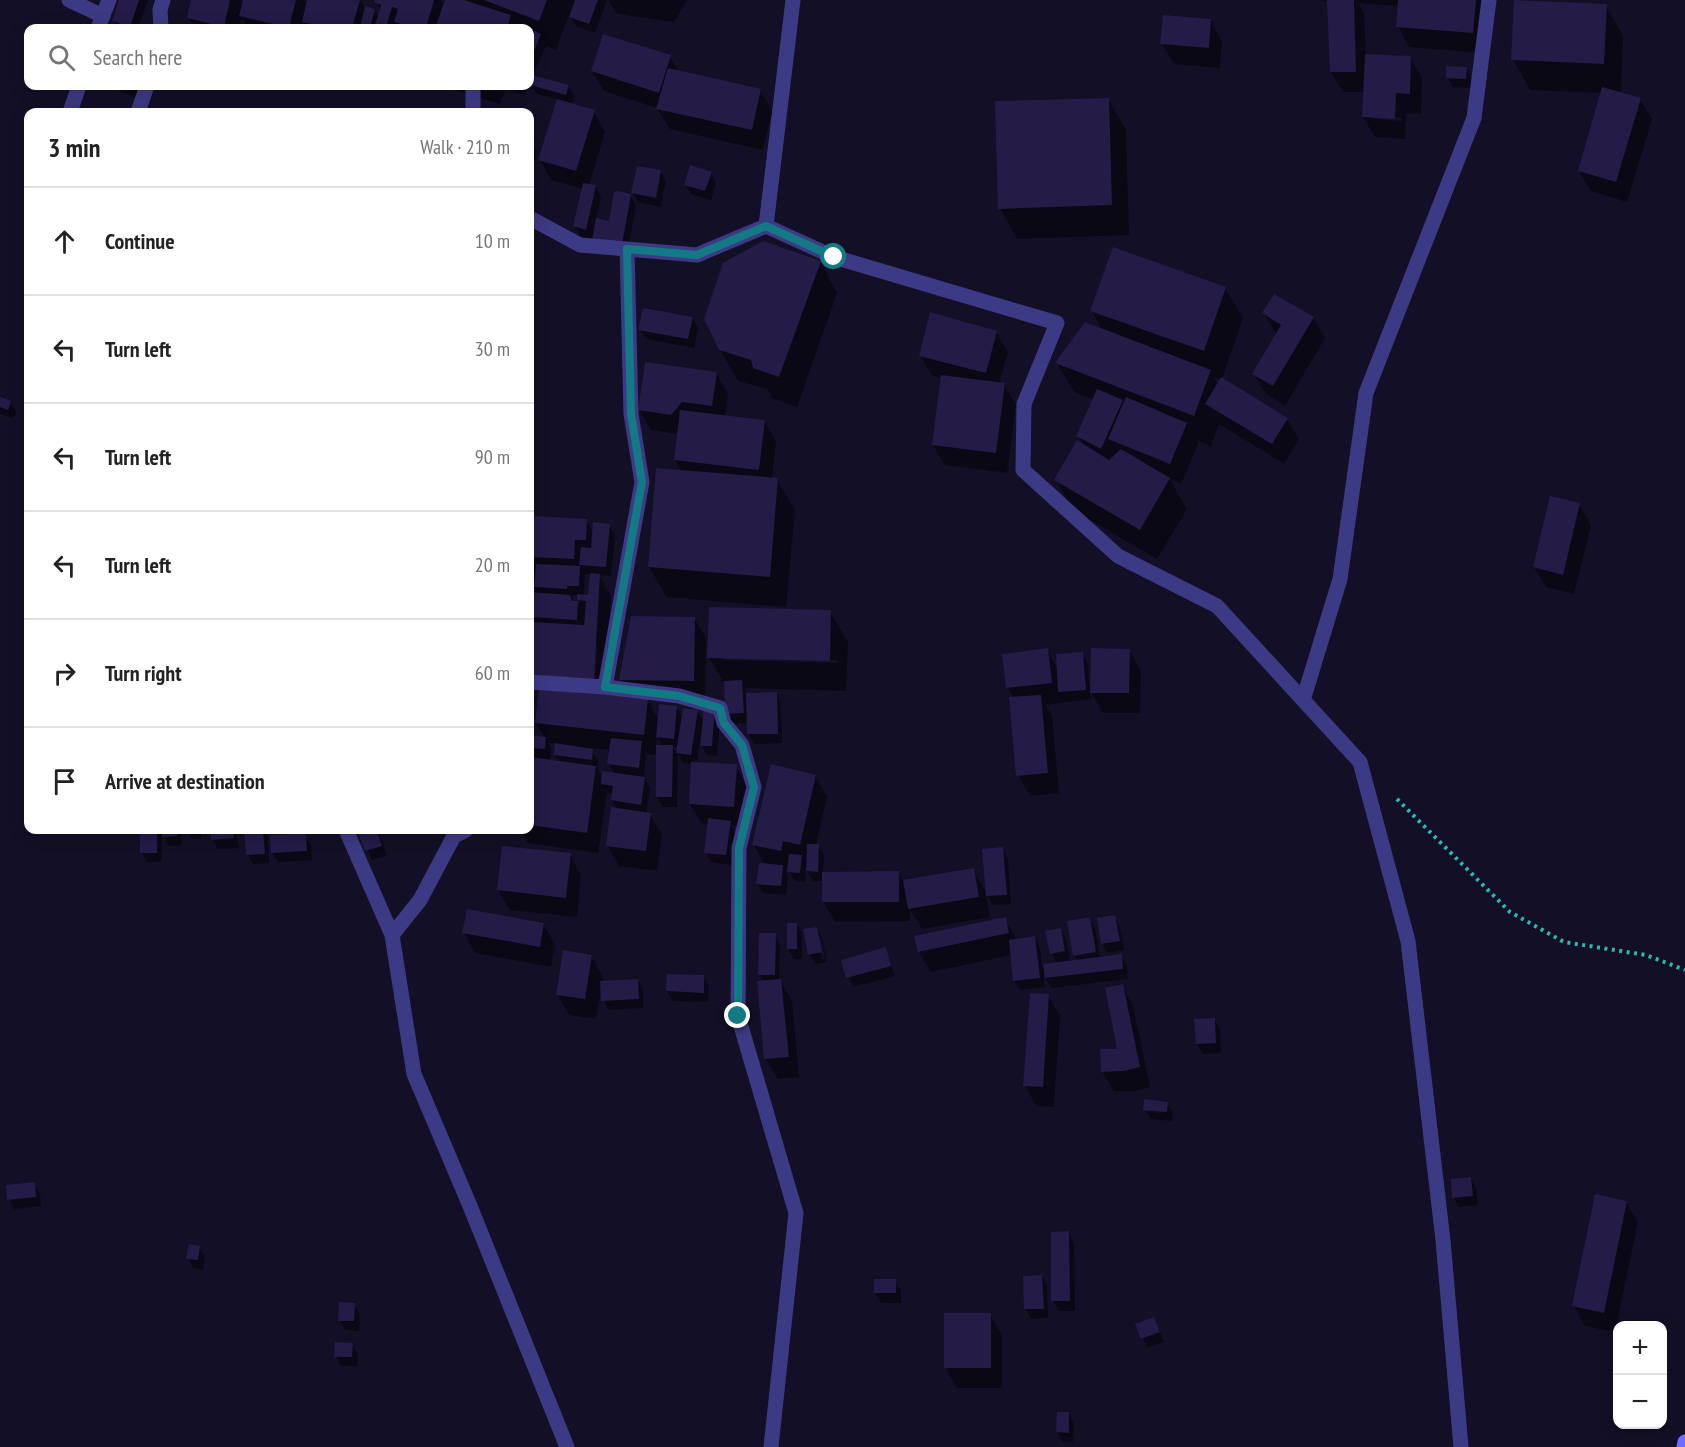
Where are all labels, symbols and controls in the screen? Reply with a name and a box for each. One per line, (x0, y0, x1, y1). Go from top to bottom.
search box (24, 24, 534, 90)
icon: search (45, 41, 78, 74)
text: Search here (93, 43, 182, 71)
text: 3 min (48, 131, 101, 164)
text: Walk · 210 m (420, 134, 510, 160)
icon: ahead (48, 225, 81, 258)
text: Continue (105, 227, 175, 255)
text: 10 m (475, 228, 510, 254)
route start (820, 243, 846, 269)
icon: left (48, 333, 81, 366)
text: Turn left (105, 335, 171, 363)
text: 30 m (475, 336, 510, 362)
icon: left (48, 441, 81, 474)
text: Turn left (105, 443, 171, 471)
text: 90 m (475, 444, 510, 470)
icon: left (48, 549, 81, 582)
text: Turn left (105, 551, 171, 579)
text: 20 m (475, 552, 510, 578)
icon: right (48, 657, 81, 690)
text: Turn right (105, 659, 182, 687)
text: 60 m (475, 660, 510, 686)
icon: arrive (48, 765, 81, 798)
text: Arrive at destination (105, 767, 265, 795)
route end (724, 1002, 750, 1028)
map controls (1613, 1321, 1667, 1429)
button: + (1613, 1321, 1667, 1375)
button: − (1613, 1375, 1667, 1429)

